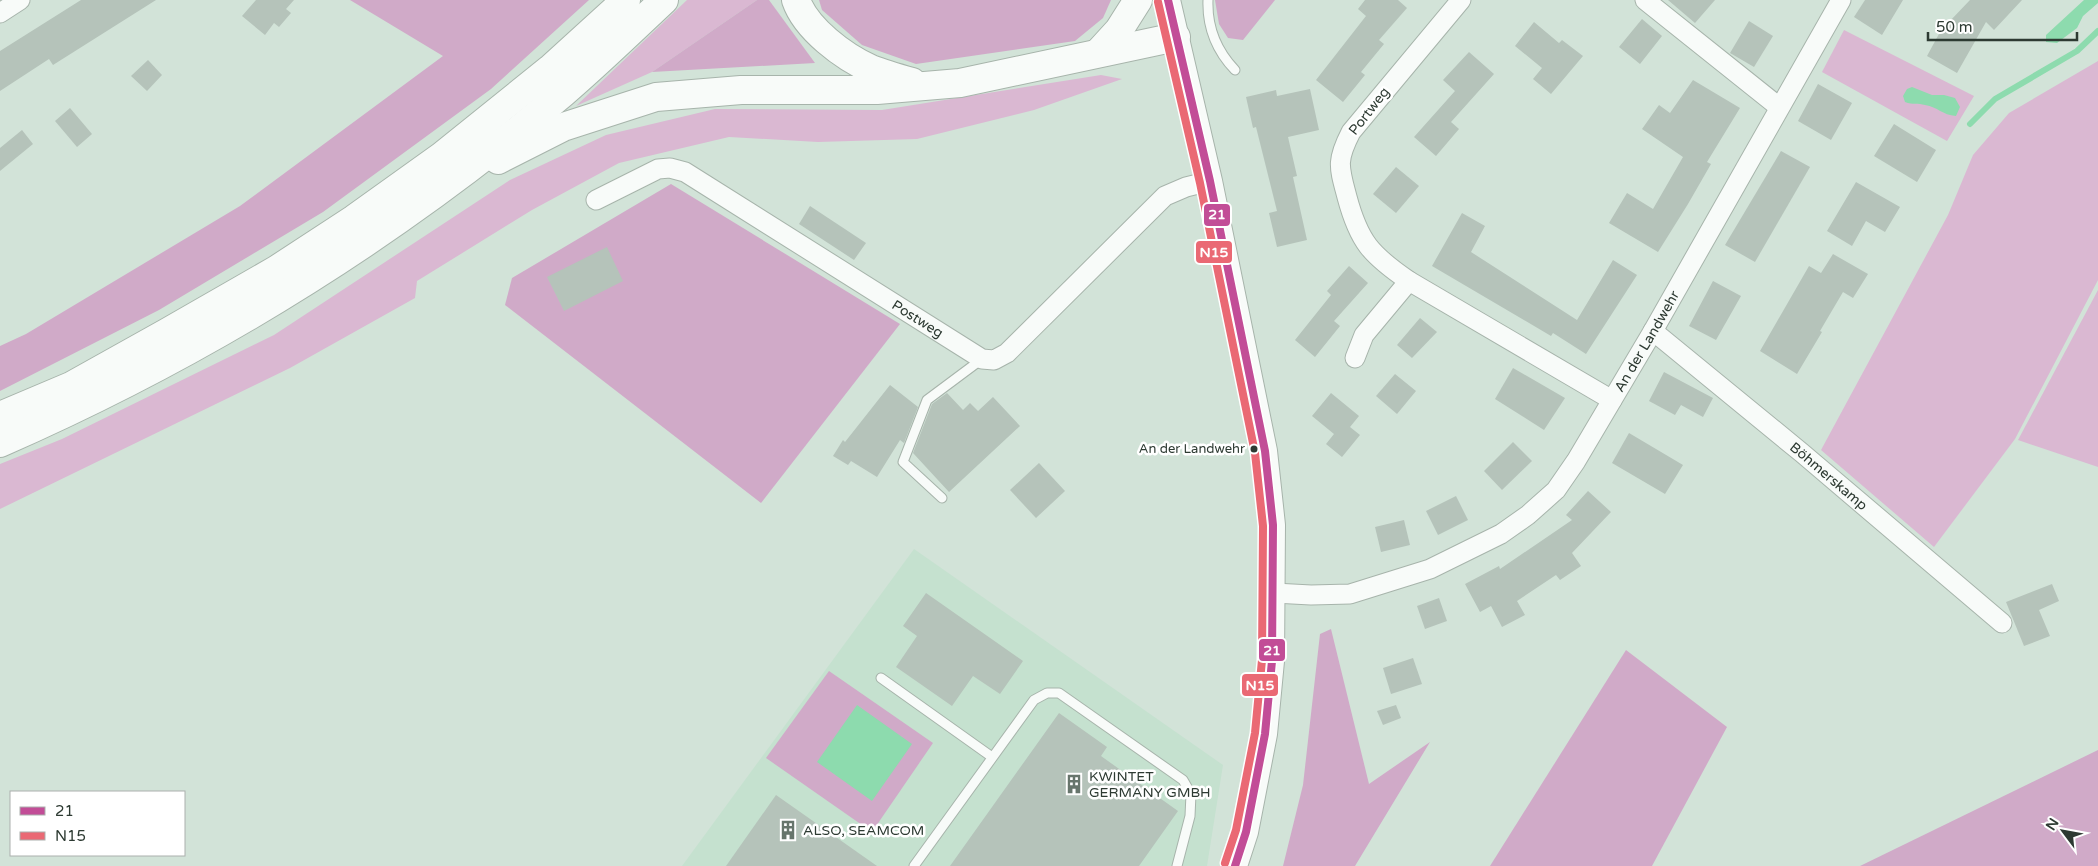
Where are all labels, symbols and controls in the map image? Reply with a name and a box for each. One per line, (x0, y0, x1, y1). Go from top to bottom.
scale bar (1928, 10, 2077, 42)
text: 50 m (1936, 18, 1973, 36)
street label: Portweg (1345, 84, 1393, 138)
line badge: 21 (1203, 203, 1231, 227)
text: 21 (1208, 206, 1226, 223)
line badge: N15 (1195, 240, 1233, 264)
text: N15 (1200, 244, 1229, 261)
street label: An der Landwehr (1610, 287, 1683, 395)
street label: Postweg (889, 296, 947, 341)
street label: Böhmerskamp (1787, 438, 1871, 514)
place label: An der Landwehr (1139, 441, 1245, 457)
marker: An der Landwehr (1249, 444, 1259, 454)
line badge: 21 (1258, 638, 1286, 662)
text: 21 (1263, 642, 1281, 659)
line badge: N15 (1241, 673, 1279, 697)
text: N15 (1246, 677, 1275, 694)
place label: KWINTET GERMANY GMBH (1089, 768, 1211, 801)
building icon: KWINTET GERMANY GMBH (1063, 773, 1085, 795)
legend (10, 791, 185, 856)
text: 21 (55, 802, 74, 820)
north arrow (2038, 806, 2088, 856)
text: N (2042, 815, 2063, 834)
building icon: ALSO, SEAMCOM (777, 819, 799, 841)
place label: ALSO, SEAMCOM (803, 822, 924, 839)
text: N15 (55, 827, 86, 845)

